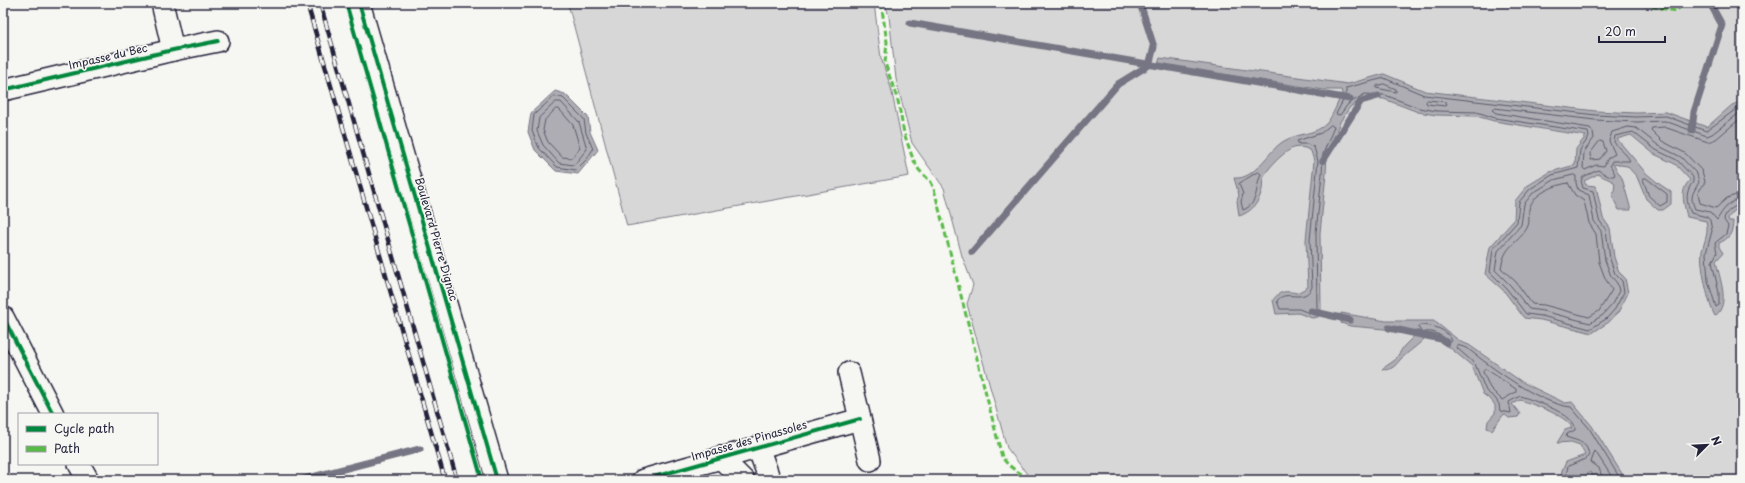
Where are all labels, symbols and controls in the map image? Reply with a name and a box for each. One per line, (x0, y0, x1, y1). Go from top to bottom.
scale bar (1599, 18, 1665, 44)
text: 20 m (1605, 22, 1636, 40)
street label: Impasse du Bec (67, 39, 149, 73)
street label: Boulevard Pierre Dignac (411, 175, 463, 303)
legend (18, 413, 158, 465)
street label: Impasse des Pinassoles (689, 415, 809, 465)
text: Cycle path (54, 419, 115, 437)
north arrow (1687, 425, 1727, 465)
text: N (1707, 433, 1726, 448)
text: Path (54, 439, 80, 457)

